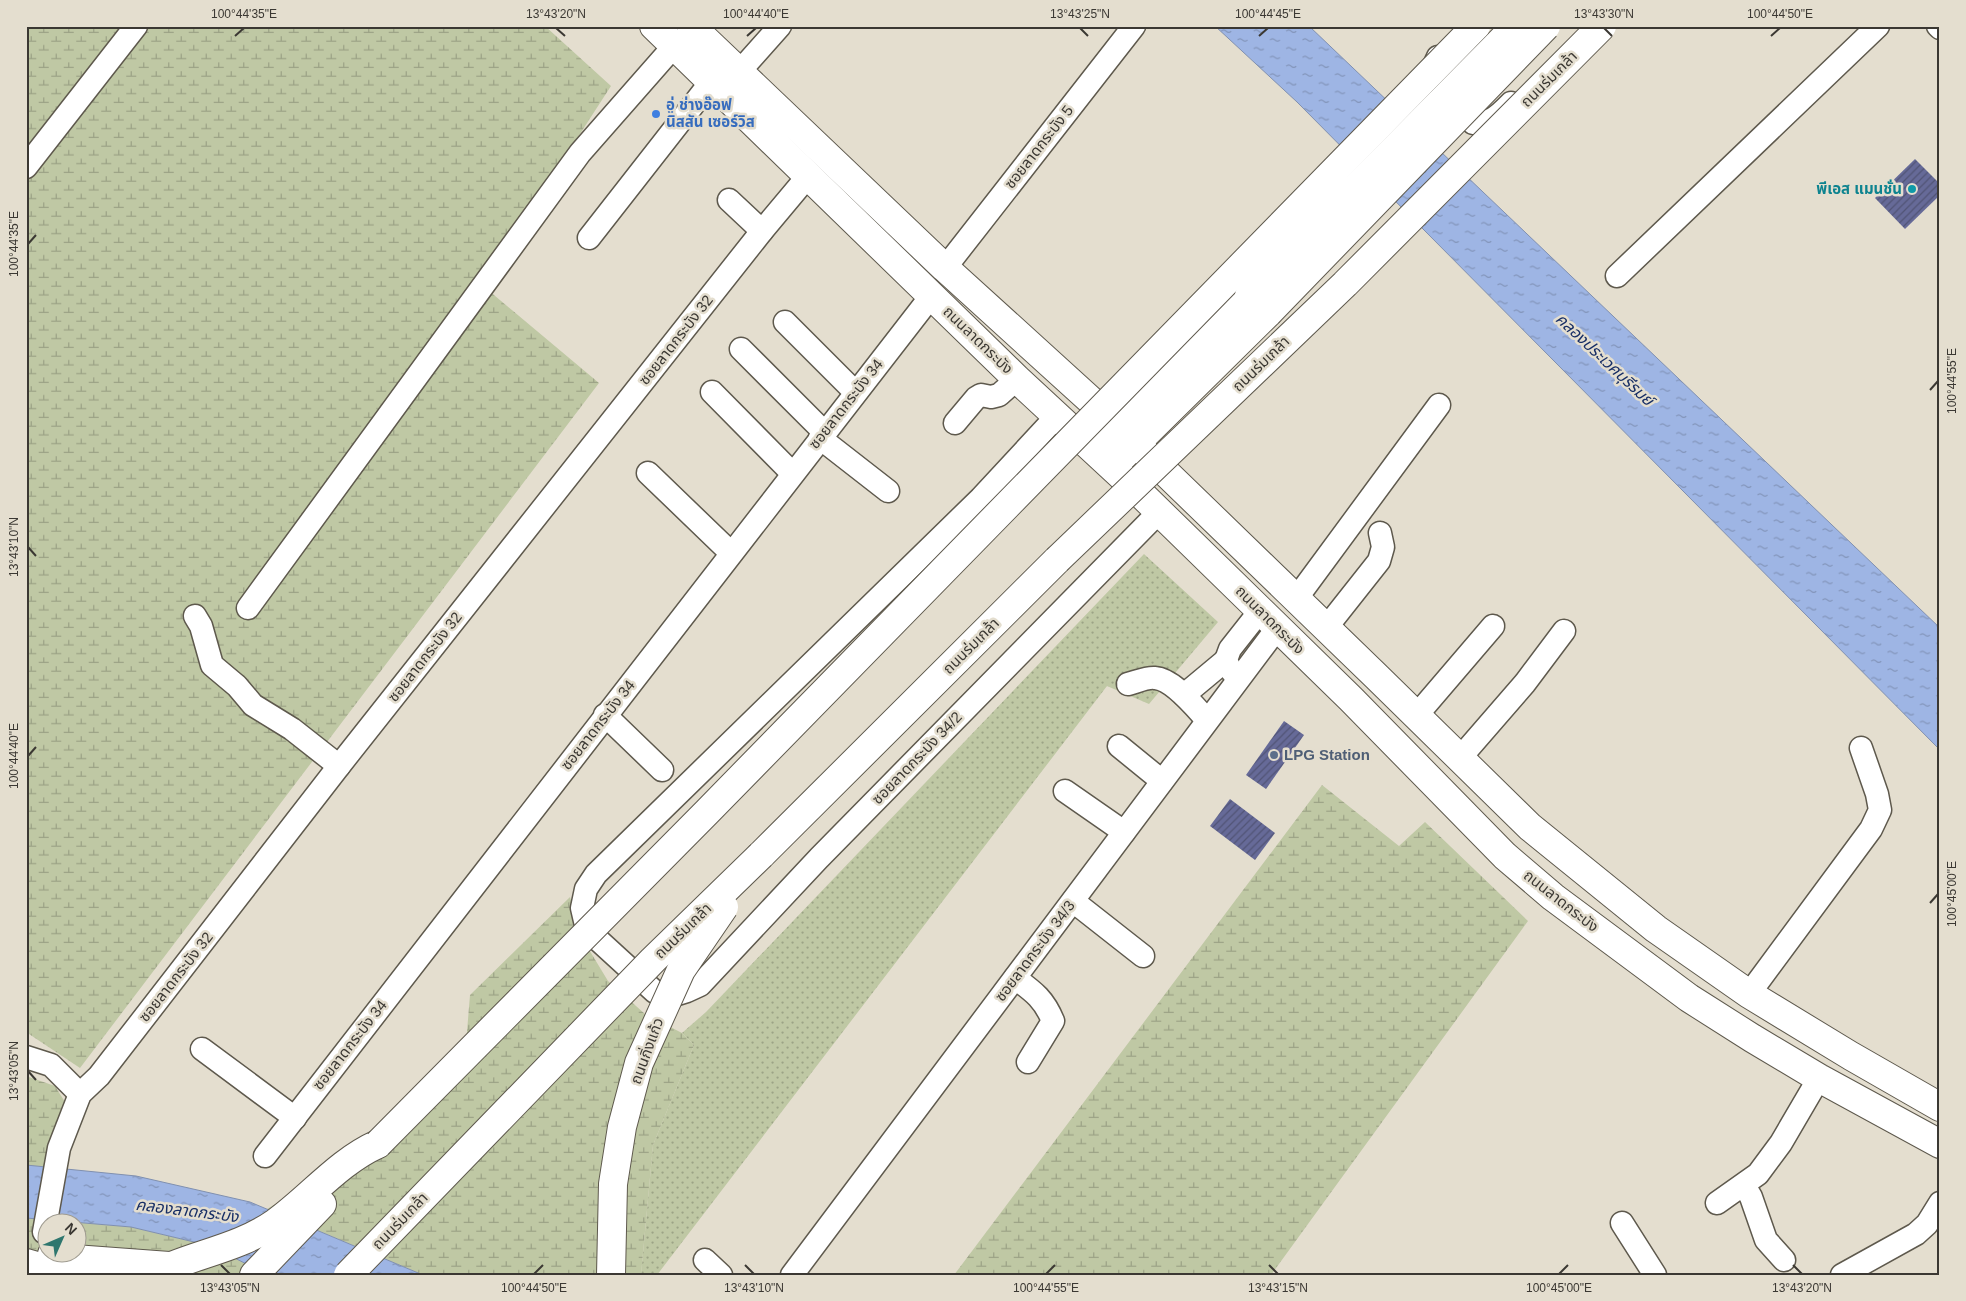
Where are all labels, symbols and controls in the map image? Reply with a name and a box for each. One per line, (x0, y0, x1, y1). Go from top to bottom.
text: 100°44'35"E (211, 7, 277, 21)
text: 13°43'20"N (526, 7, 586, 21)
text: 100°44'40"E (723, 7, 789, 21)
text: 13°43'25"N (1050, 7, 1110, 21)
text: 100°44'45"E (1235, 7, 1301, 21)
text: 13°43'30"N (1574, 7, 1634, 21)
text: 100°44'50"E (1747, 7, 1813, 21)
street label: ถนนร่มเกล้า (1517, 47, 1580, 110)
place label: อู่ ช่างอ๊อฟ นิสสัน เซอร์วิส (666, 96, 755, 130)
street label: ซอยลาดกระบัง 5 (1001, 102, 1076, 192)
marker: อู่ ช่างอ๊อฟ นิสสัน เซอร์วิส (650, 108, 662, 120)
place label: พีเอส แมนชั่น (1816, 179, 1902, 197)
marker: พีเอส แมนชั่น (1906, 183, 1918, 195)
text: 100°44'35"E (7, 211, 21, 277)
street label: ซอยลาดกระบัง 32 (635, 291, 716, 388)
street label: ถนนลาดกระบัง (940, 302, 1017, 377)
water label: คลองประเวศบุรีรมย์ (1551, 310, 1659, 412)
street label: ถนนร่มเกล้า (1229, 333, 1292, 395)
text: 100°44'55"E (1945, 348, 1959, 414)
street label: ซอยลาดกระบัง 34 (805, 355, 886, 452)
text: 13°43'10"N (7, 517, 21, 577)
street label: ถนนลาดกระบัง (1233, 582, 1308, 657)
street label: ซอยลาดกระบัง 32 (384, 608, 465, 705)
street label: ถนนร่มเกล้า (939, 614, 1002, 677)
street label: ซอยลาดกระบัง 34 (557, 676, 638, 773)
street label: ซอยลาดกระบัง 34/2 (868, 708, 965, 807)
text: 100°44'40"E (7, 723, 21, 789)
place label: LPG Station (1284, 746, 1370, 763)
marker: LPG Station (1268, 749, 1280, 761)
text: 100°45'00"E (1945, 861, 1959, 927)
street label: ถนนลาดกระบัง (1521, 866, 1602, 935)
street label: ซอยลาดกระบัง 34/3 (991, 897, 1078, 1004)
street label: ถนนร่มเกล้า (651, 900, 714, 962)
street label: ซอยลาดกระบัง 32 (135, 928, 216, 1025)
street label: ซอยลาดกระบัง 34 (309, 996, 390, 1093)
street label: ถนนกิ่งแก้ว (626, 1015, 666, 1086)
text: 13°43'05"N (7, 1041, 21, 1101)
street label: ถนนร่มเกล้า (369, 1189, 431, 1252)
water label: คลองลาดกระบัง (135, 1196, 241, 1225)
north arrow (38, 1214, 88, 1264)
text: N (62, 1220, 80, 1238)
text: 13°43'05"N (200, 1281, 260, 1295)
text: 100°44'50"E (501, 1281, 567, 1295)
text: 13°43'10"N (724, 1281, 784, 1295)
text: 100°44'55"E (1013, 1281, 1079, 1295)
text: 13°43'15"N (1248, 1281, 1308, 1295)
text: 100°45'00"E (1526, 1281, 1592, 1295)
text: 13°43'20"N (1772, 1281, 1832, 1295)

